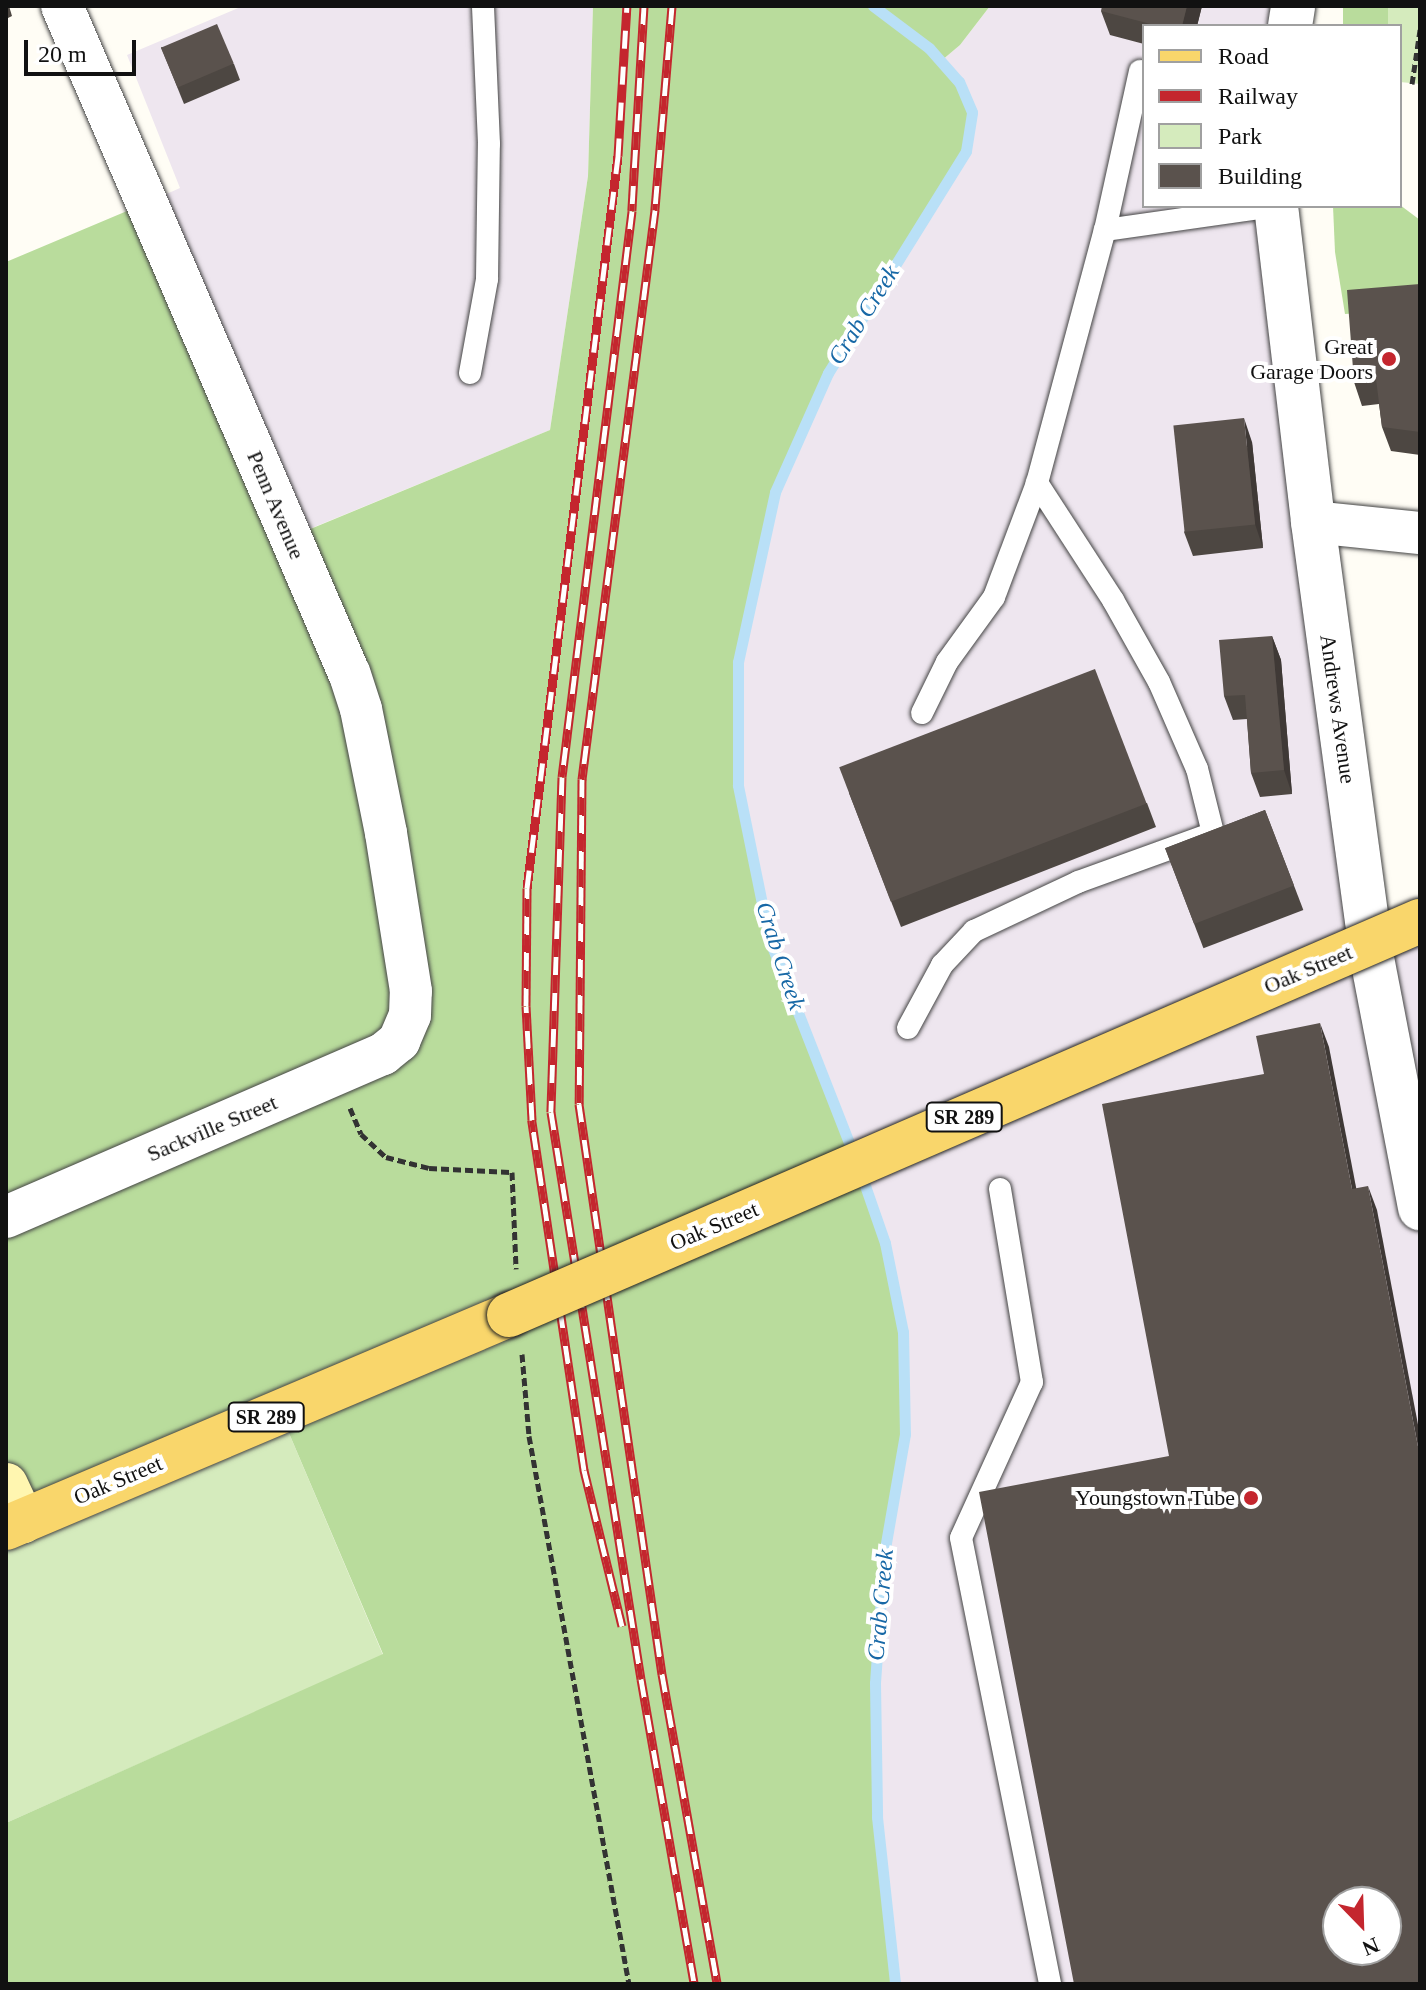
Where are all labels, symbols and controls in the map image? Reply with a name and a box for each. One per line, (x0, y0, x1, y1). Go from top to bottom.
scale bar (28, 24, 140, 74)
legend (1142, 24, 1402, 208)
text: 20 m (38, 41, 87, 67)
text: Road (1218, 43, 1269, 69)
text: Railway (1218, 83, 1298, 109)
text: Park (1218, 123, 1262, 149)
text: Building (1218, 163, 1302, 189)
water label: Crab Creek (822, 260, 906, 370)
place label: Great Garage Doors (1250, 333, 1373, 384)
marker: Great Garage Doors (1380, 350, 1398, 368)
street label: Penn Avenue (241, 446, 311, 564)
street label: Andrews Avenue (1314, 632, 1362, 786)
water label: Crab Creek (749, 898, 811, 1014)
street label: Oak Street (1260, 939, 1356, 999)
street label: Sackville Street (143, 1089, 281, 1167)
road number: SR 289 (924, 1101, 1004, 1133)
street label: Oak Street (666, 1196, 762, 1256)
road number: SR 289 (226, 1401, 306, 1433)
street label: Oak Street (70, 1450, 166, 1510)
place label: Youngstown Tube (1075, 1485, 1235, 1511)
marker: Youngstown Tube (1242, 1489, 1260, 1507)
water label: Crab Creek (862, 1548, 900, 1662)
north arrow (1322, 1886, 1402, 1966)
text: N (1359, 1932, 1383, 1961)

